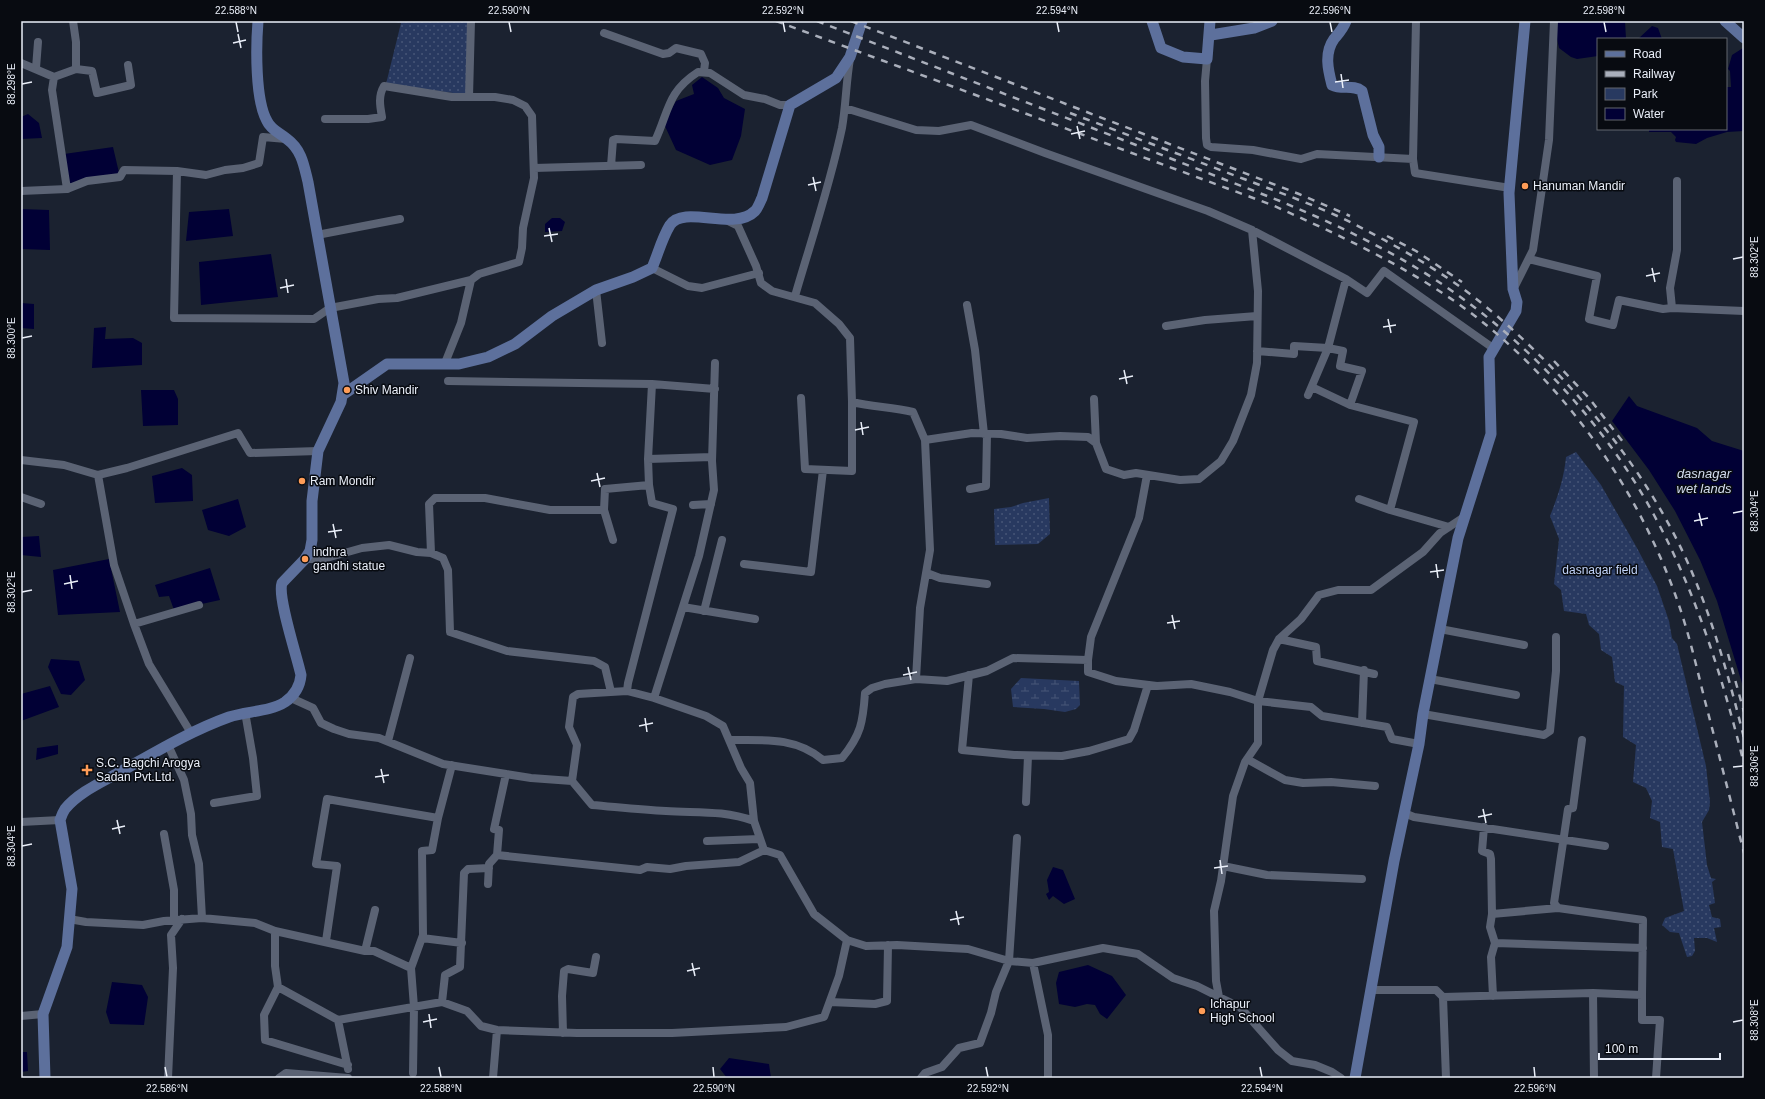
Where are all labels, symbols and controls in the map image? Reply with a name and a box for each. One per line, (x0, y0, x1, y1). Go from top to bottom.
text: 22.588°N (215, 5, 257, 16)
text: 22.590°N (488, 5, 530, 16)
text: 22.592°N (762, 5, 804, 16)
text: 22.594°N (1036, 5, 1078, 16)
text: 22.596°N (1309, 5, 1351, 16)
text: 22.598°N (1583, 5, 1625, 16)
legend (1597, 38, 1727, 130)
text: Road (1633, 47, 1662, 61)
text: 88.298°E (6, 63, 17, 105)
text: Railway (1633, 67, 1675, 81)
text: Park (1633, 87, 1659, 101)
text: Water (1633, 107, 1665, 121)
place label: Hanuman Mandir (1533, 179, 1625, 193)
marker: Hanuman Mandir (1520, 181, 1530, 191)
text: 88.302°E (1749, 236, 1760, 278)
text: 88.300°E (6, 317, 17, 359)
place label: Shiv Mandir (355, 383, 418, 397)
marker: Shiv Mandir (342, 385, 352, 395)
water label: dasnagar wet lands (1677, 466, 1732, 496)
place label: Ram Mondir (310, 474, 375, 488)
marker: Ram Mondir (297, 476, 307, 486)
text: 88.304°E (1749, 490, 1760, 532)
place label: indhra gandhi statue (313, 545, 385, 573)
marker: indhra gandhi statue (300, 554, 310, 564)
park label: dasnagar field (1562, 563, 1638, 577)
text: 88.302°E (6, 571, 17, 613)
text: 88.306°E (1749, 745, 1760, 787)
place label: S.C. Bagchi Arogya Sadan Pvt.Ltd. (96, 756, 200, 784)
marker: S.C. Bagchi Arogya Sadan Pvt.Ltd. (81, 764, 93, 776)
text: 88.304°E (6, 825, 17, 867)
place label: Ichapur High School (1210, 997, 1275, 1025)
text: 88.308°E (1749, 999, 1760, 1041)
marker: Ichapur High School (1197, 1006, 1207, 1016)
scale bar (1599, 1035, 1720, 1061)
text: 100 m (1605, 1042, 1638, 1056)
text: 22.586°N (146, 1083, 188, 1094)
text: 22.588°N (420, 1083, 462, 1094)
text: 22.590°N (693, 1083, 735, 1094)
text: 22.592°N (967, 1083, 1009, 1094)
text: 22.594°N (1241, 1083, 1283, 1094)
text: 22.596°N (1514, 1083, 1556, 1094)

